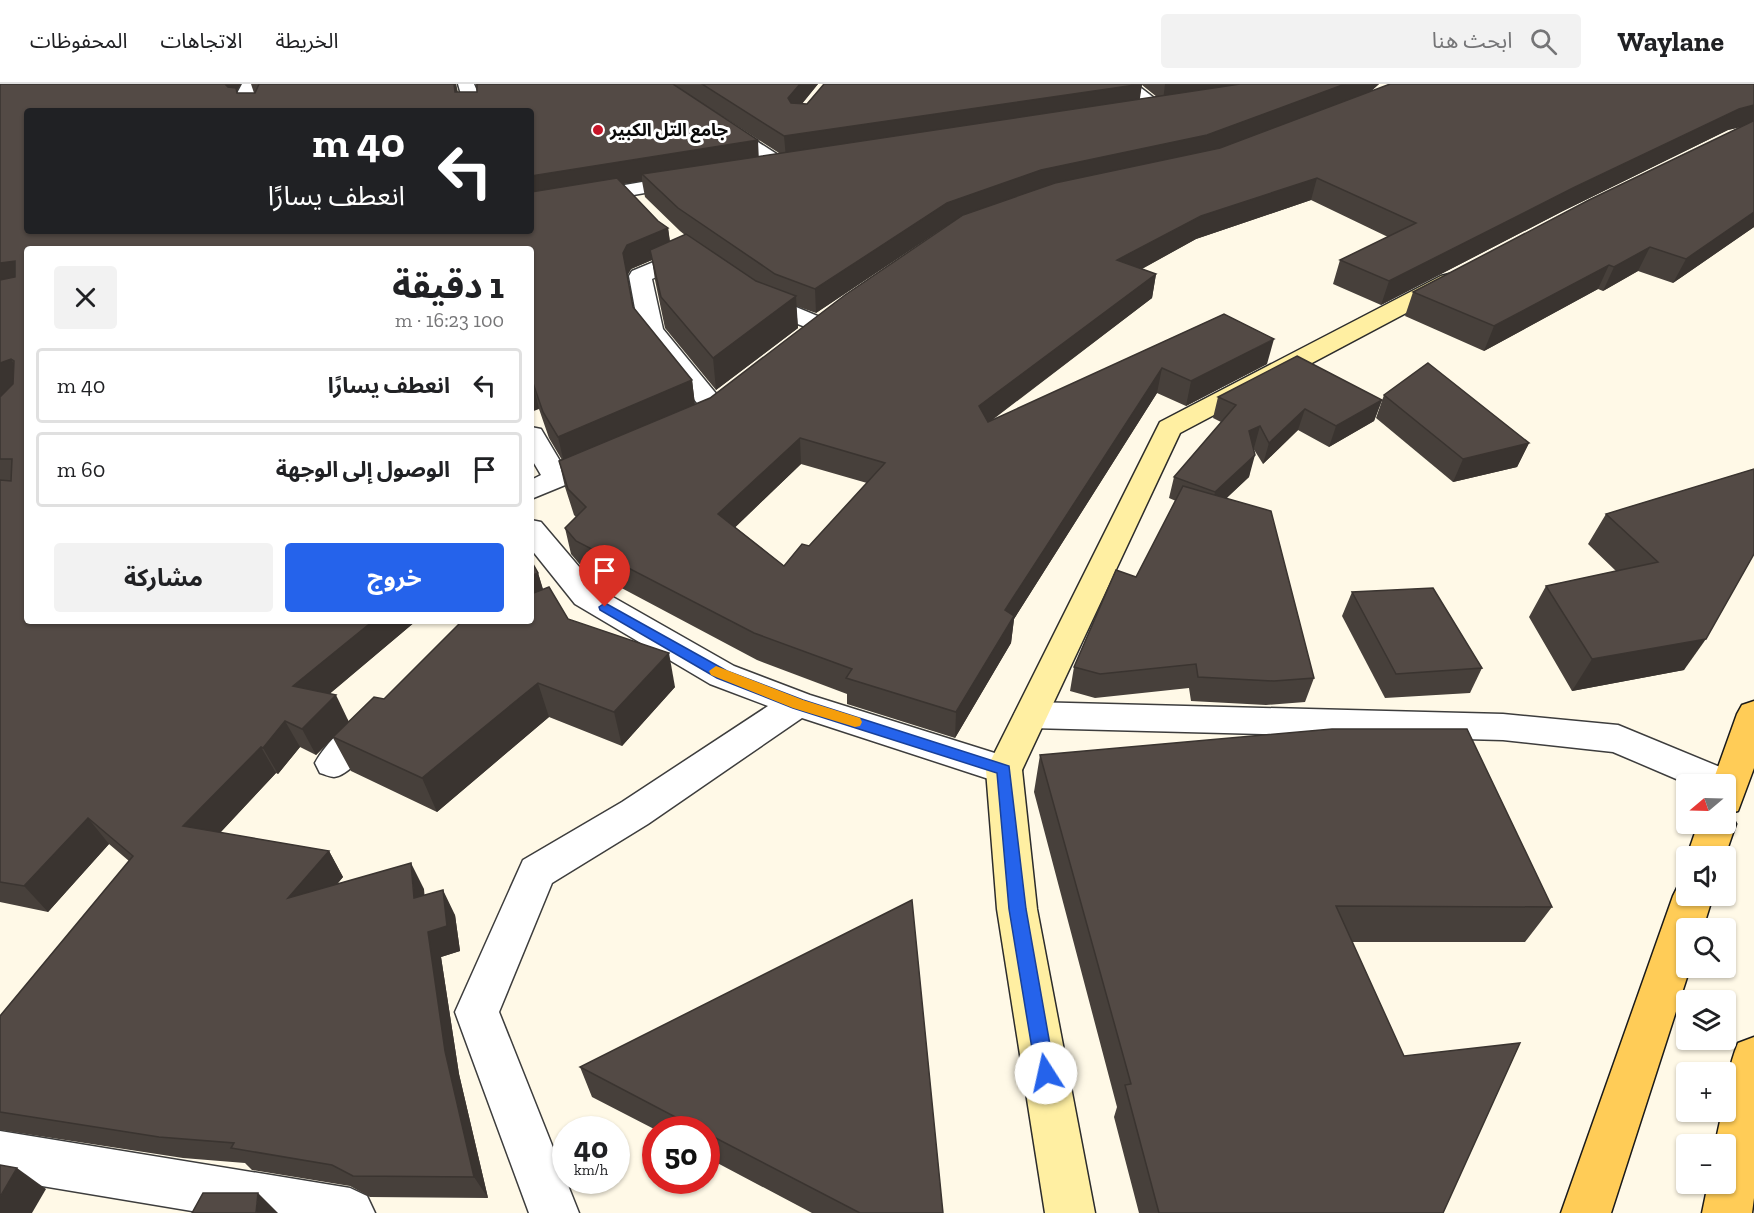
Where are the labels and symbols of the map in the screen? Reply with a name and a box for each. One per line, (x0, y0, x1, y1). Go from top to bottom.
place label: جامع التل الكبير (609, 119, 728, 143)
marker: جامع التل الكبير (591, 123, 605, 137)
pin (579, 545, 630, 607)
north arrow (1676, 774, 1736, 834)
position arrow (1014, 1041, 1078, 1105)
speed limit sign: 50 (642, 1116, 720, 1194)

